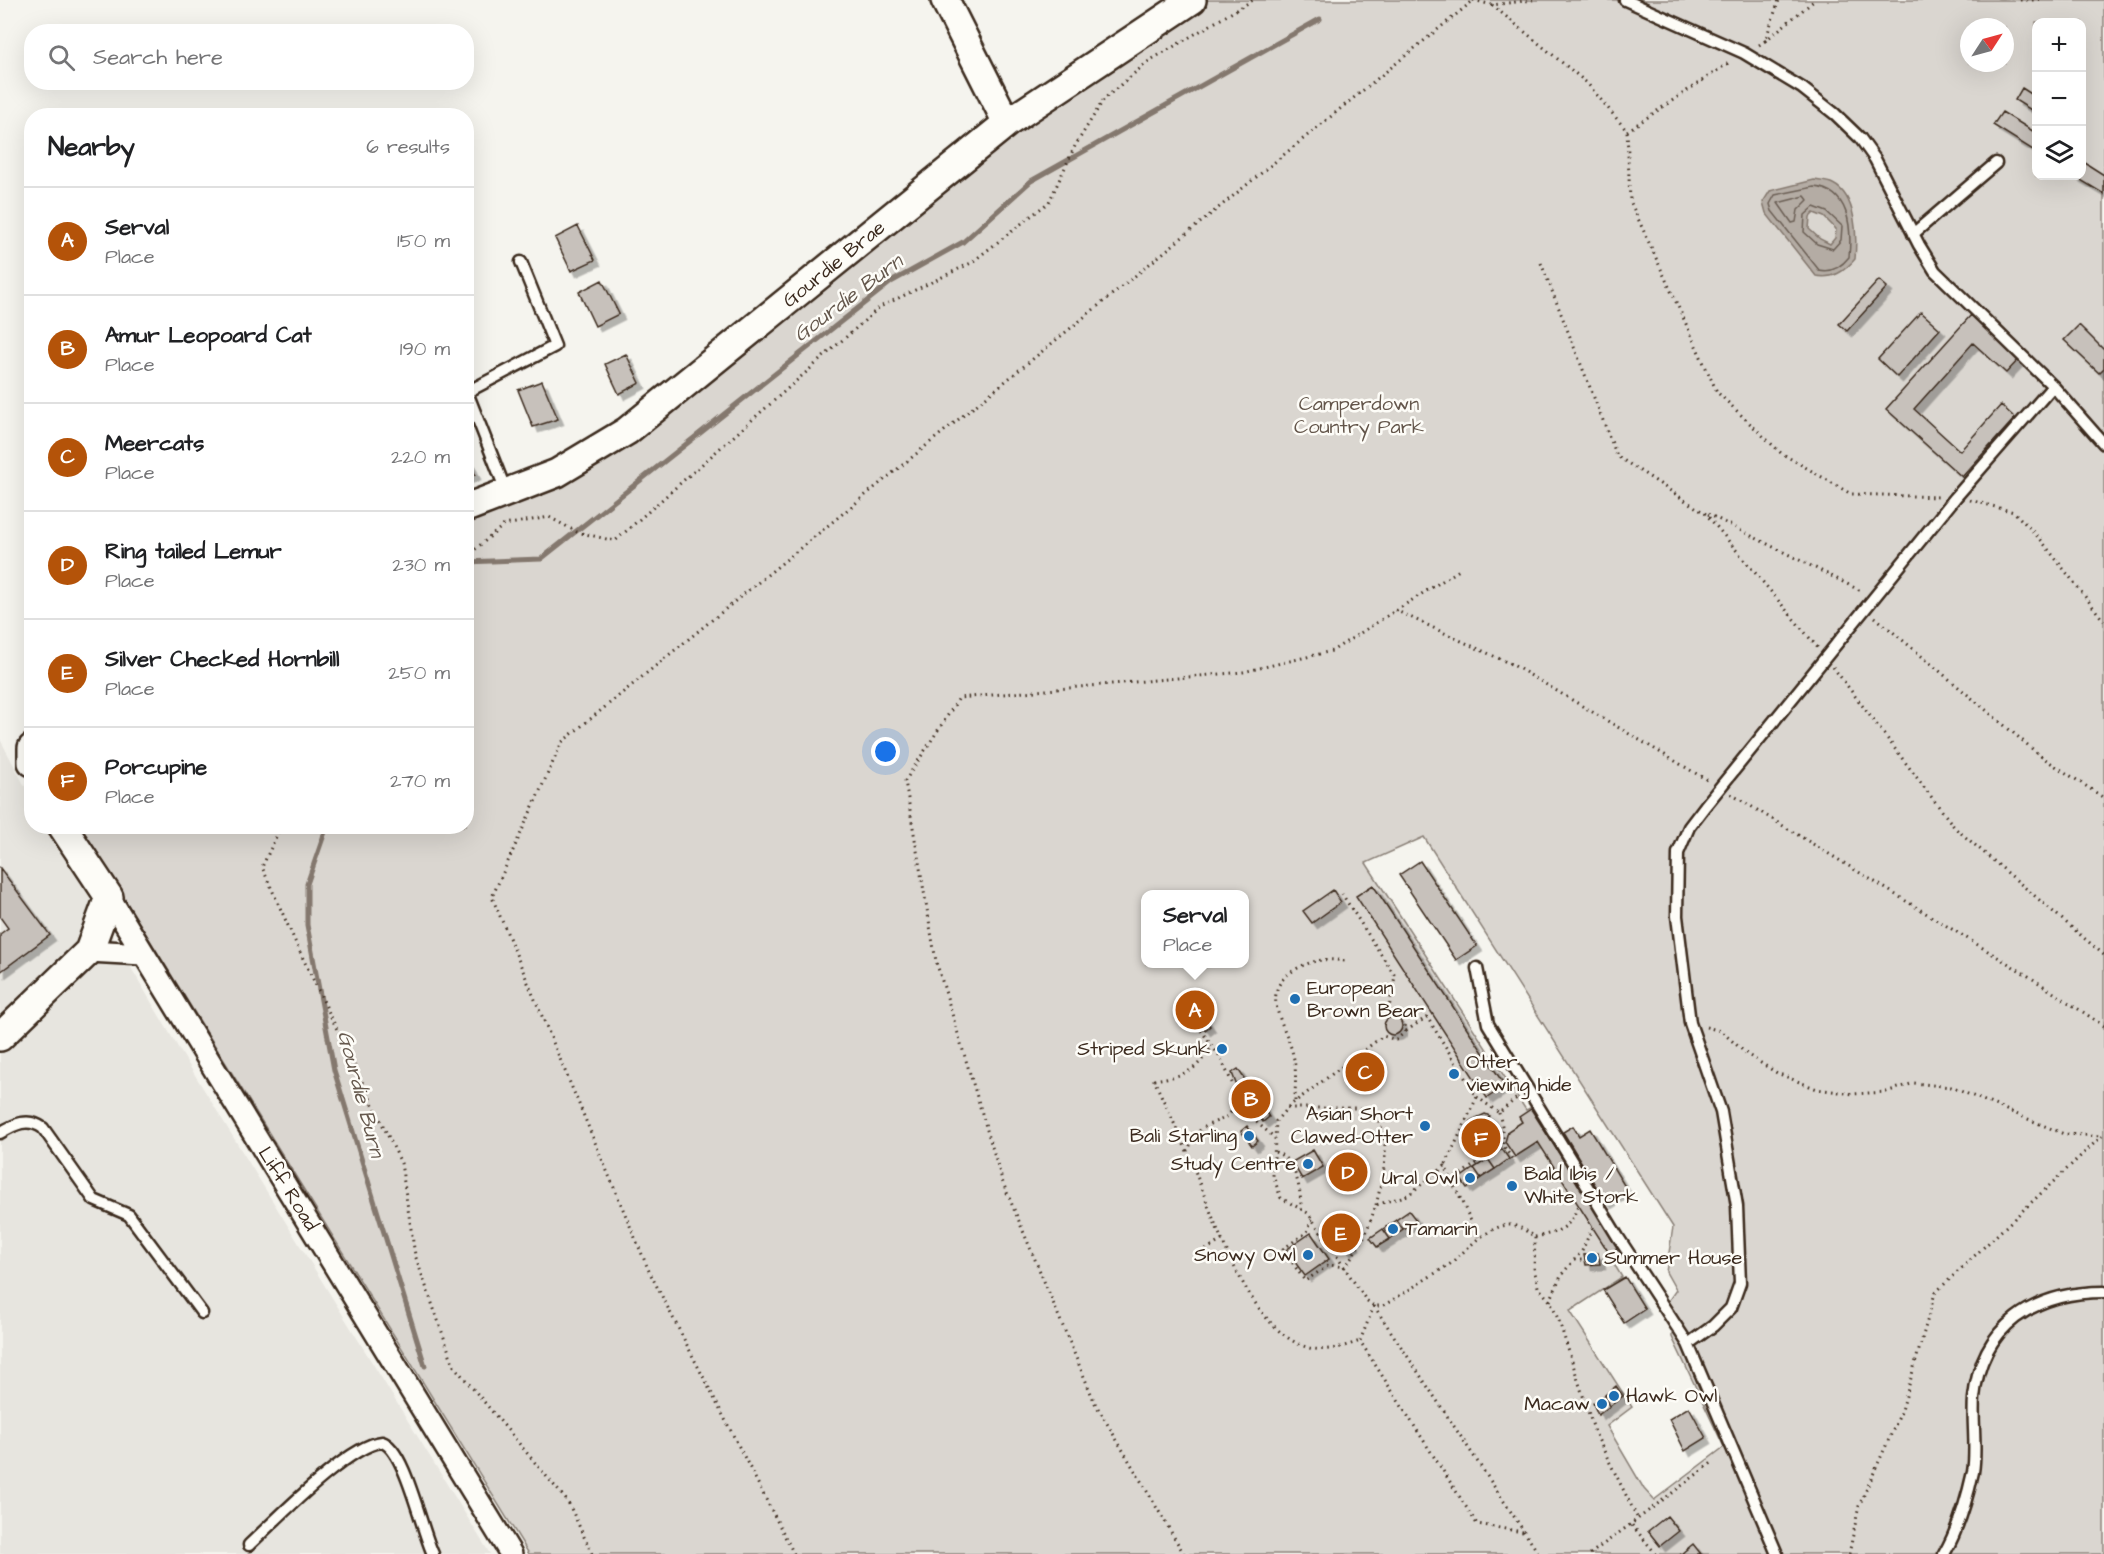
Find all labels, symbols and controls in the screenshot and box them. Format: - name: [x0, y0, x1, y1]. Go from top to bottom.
- north arrow: [1960, 18, 2014, 72]
- map controls: [2032, 18, 2086, 180]
- button: +: [2032, 18, 2086, 72]
- search box: [24, 24, 474, 90]
- icon: search: [45, 41, 78, 74]
- text: Search here: [93, 42, 223, 73]
- button: −: [2032, 72, 2086, 126]
- button: layers: [2032, 126, 2086, 180]
- text: Nearby: [48, 129, 135, 165]
- text: 6 results: [366, 133, 450, 161]
- text: Serval: [105, 212, 169, 243]
- street label: Gourdie Brae: [777, 214, 891, 314]
- text: A: [61, 227, 74, 255]
- text: 150 m: [397, 227, 450, 255]
- text: Place: [105, 243, 155, 271]
- water label: Gourdie Burn: [787, 246, 910, 349]
- text: Amur Leopoard Cat: [105, 320, 312, 351]
- text: B: [60, 335, 75, 363]
- text: 190 m: [400, 335, 450, 363]
- text: Place: [105, 351, 155, 379]
- park label: Camperdown Country Park: [1294, 390, 1424, 442]
- text: Meercats: [105, 428, 204, 459]
- text: C: [60, 443, 75, 471]
- text: 220 m: [391, 443, 450, 471]
- text: Place: [105, 459, 155, 487]
- text: Ring tailed Lemur: [105, 536, 282, 567]
- text: D: [61, 551, 74, 579]
- text: 230 m: [392, 551, 450, 579]
- text: Place: [105, 567, 155, 595]
- text: Silver Checked Hornbill: [105, 644, 339, 675]
- text: E: [62, 659, 73, 687]
- text: 250 m: [388, 659, 450, 687]
- text: Place: [105, 675, 155, 703]
- your location: [871, 737, 900, 766]
- text: Porcupine: [105, 752, 207, 783]
- text: F: [61, 767, 74, 795]
- text: 270 m: [390, 767, 450, 795]
- text: Place: [105, 783, 155, 811]
- popup: [1141, 890, 1249, 968]
- text: Serval: [1163, 900, 1227, 931]
- text: Place: [1163, 931, 1212, 959]
- place label: European Brown Bear: [1307, 974, 1424, 1025]
- pin: A: [1176, 988, 1214, 1032]
- marker: European Brown Bear: [1288, 992, 1302, 1006]
- water label: Gourdie Burn: [330, 1027, 392, 1162]
- place label: Striped Skunk: [1077, 1035, 1210, 1063]
- marker: Striped Skunk: [1215, 1042, 1229, 1056]
- place label: Otter viewing hide: [1466, 1048, 1572, 1100]
- pin: C: [1346, 1050, 1384, 1094]
- marker: Otter viewing hide: [1447, 1067, 1461, 1081]
- pin: B: [1232, 1076, 1270, 1122]
- place label: Asian Short Clawed-Otter: [1291, 1100, 1413, 1151]
- pin: F: [1462, 1116, 1500, 1160]
- marker: Asian Short Clawed-Otter: [1418, 1119, 1432, 1133]
- place label: Bali Starling: [1130, 1122, 1237, 1151]
- marker: Bali Starling: [1242, 1129, 1256, 1143]
- street label: Liff Road: [251, 1141, 325, 1237]
- place label: Study Centre: [1171, 1150, 1296, 1179]
- pin: D: [1328, 1150, 1368, 1194]
- marker: Study Centre: [1301, 1157, 1315, 1171]
- place label: Bald Ibis / White Stork: [1524, 1160, 1638, 1211]
- place label: Ural Owl: [1382, 1164, 1458, 1192]
- marker: Ural Owl: [1463, 1171, 1477, 1185]
- marker: Bald Ibis / White Stork: [1505, 1179, 1519, 1193]
- pin: E: [1322, 1210, 1360, 1256]
- place label: Tamarin: [1405, 1215, 1477, 1243]
- marker: Tamarin: [1386, 1222, 1400, 1236]
- place label: Snowy Owl: [1194, 1241, 1296, 1270]
- place label: Summer House: [1604, 1244, 1743, 1272]
- marker: Snowy Owl: [1301, 1248, 1315, 1262]
- marker: Summer House: [1585, 1251, 1599, 1265]
- place label: Hawk Owl: [1626, 1382, 1717, 1410]
- marker: Hawk Owl: [1607, 1389, 1621, 1403]
- place label: Macaw: [1524, 1390, 1590, 1418]
- marker: Macaw: [1595, 1397, 1609, 1411]

